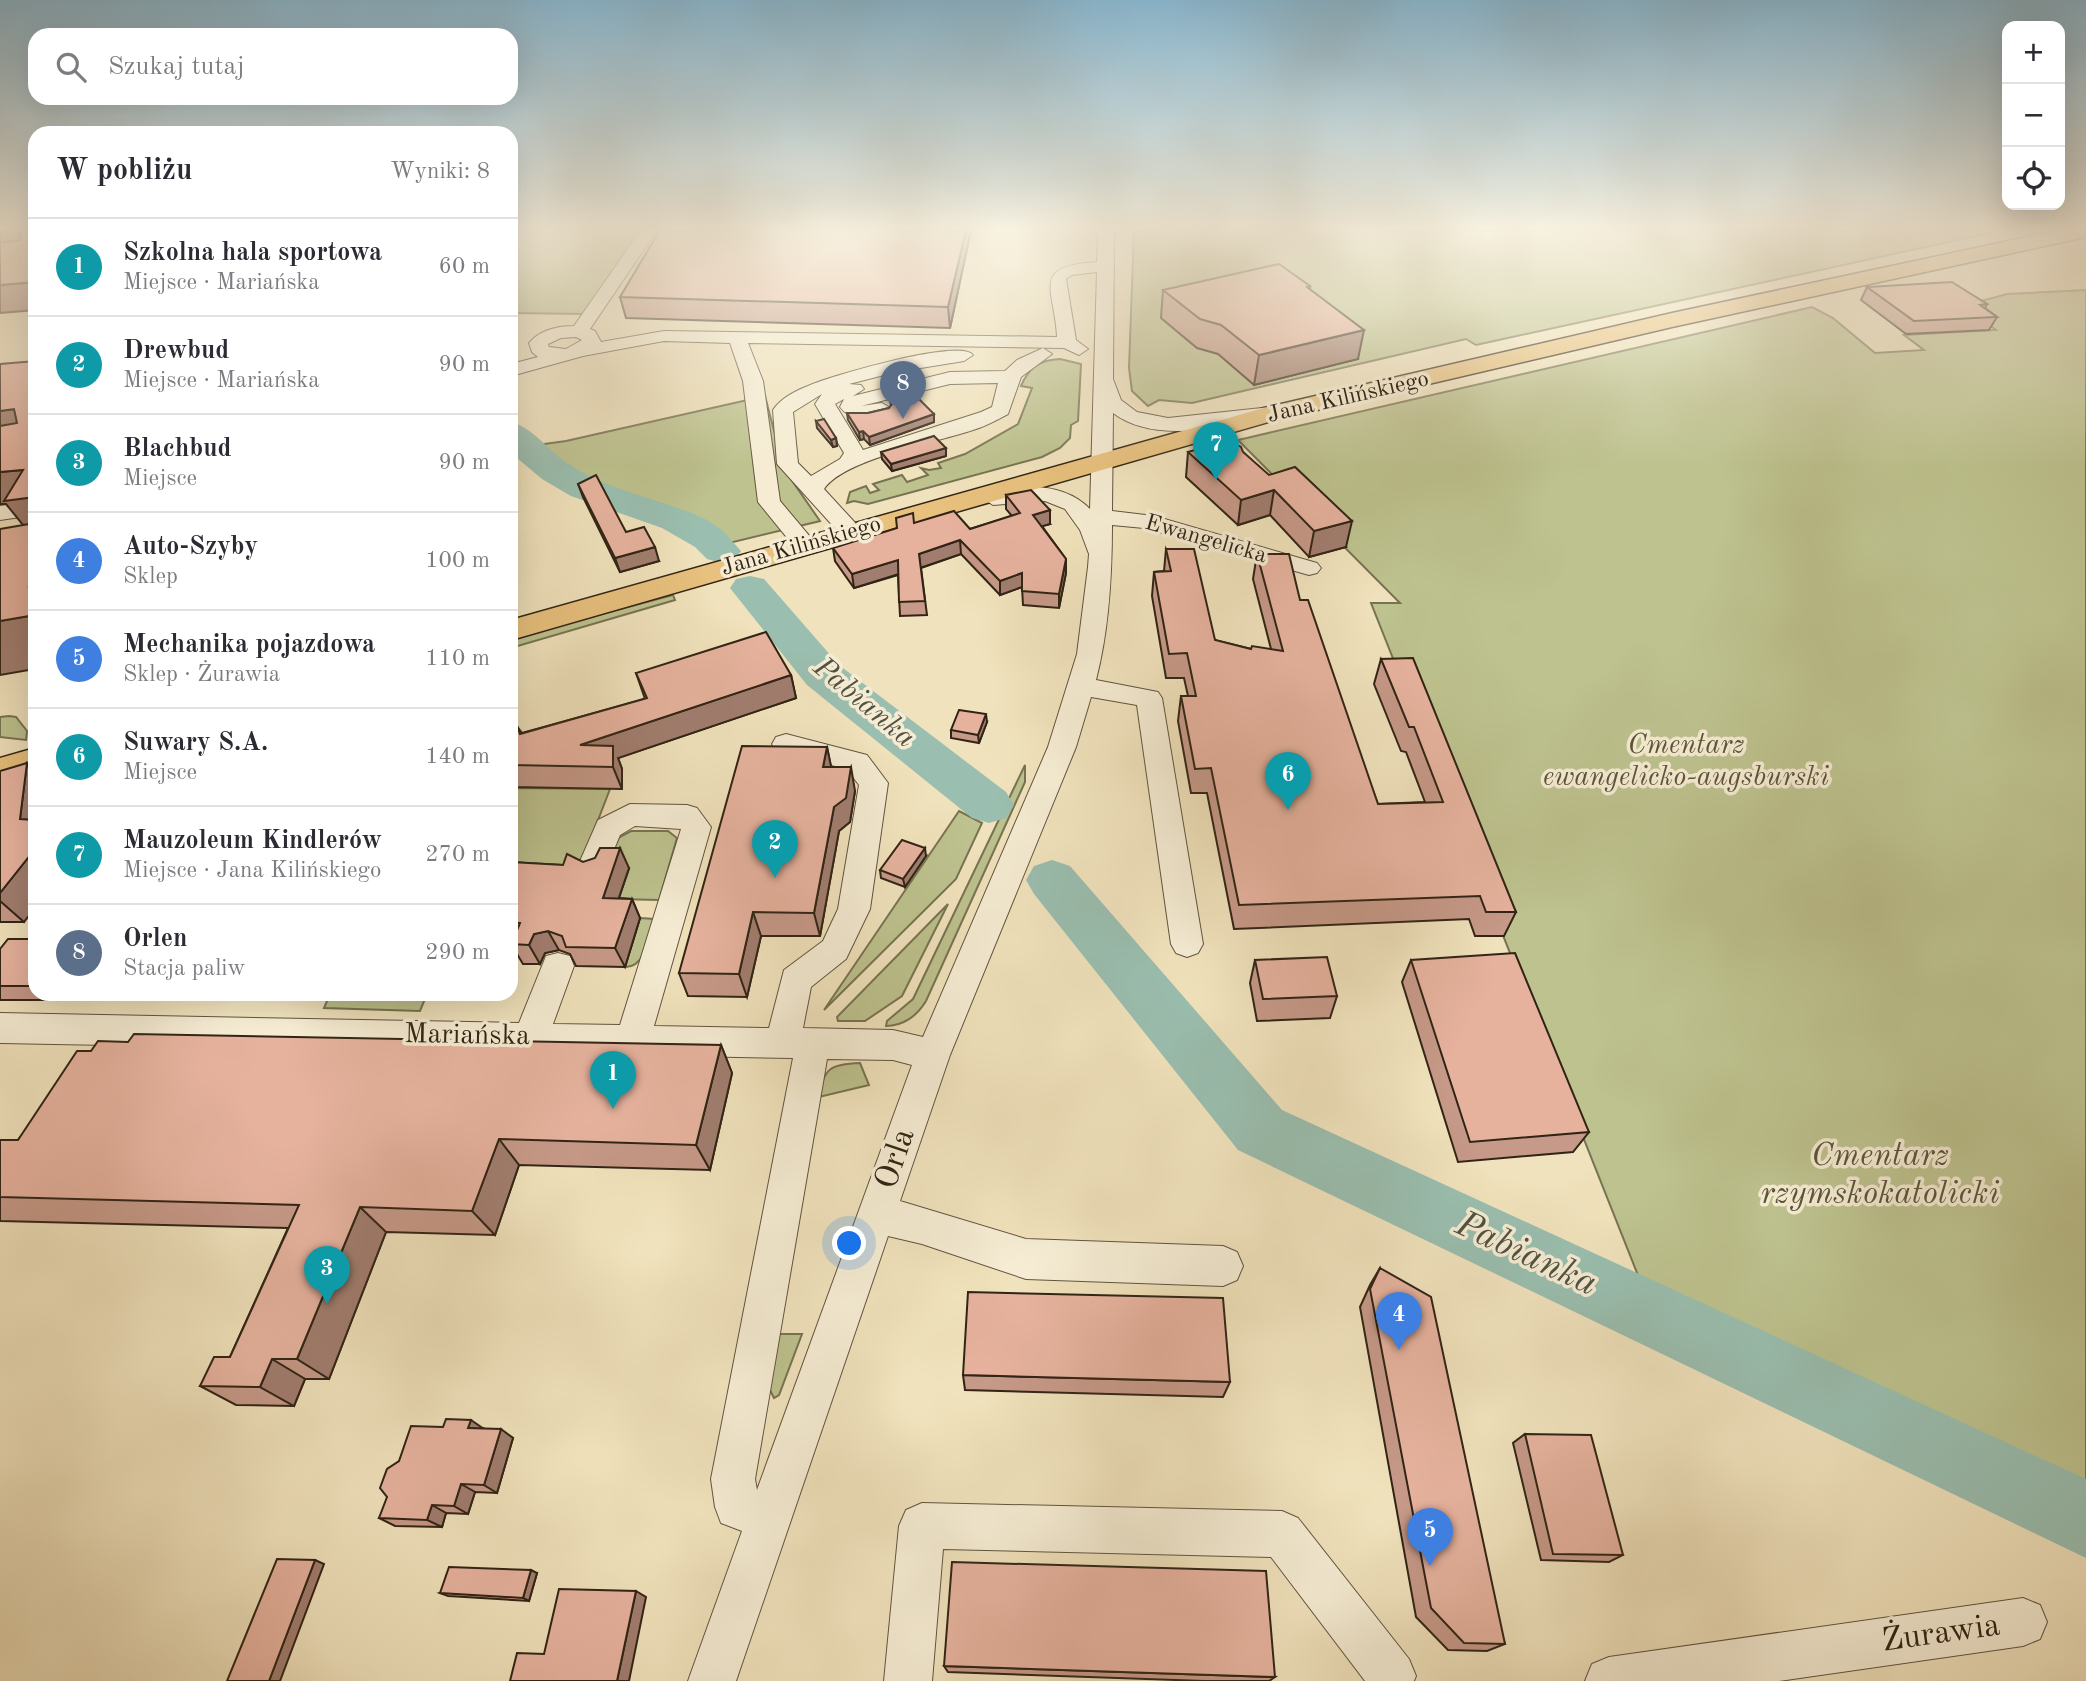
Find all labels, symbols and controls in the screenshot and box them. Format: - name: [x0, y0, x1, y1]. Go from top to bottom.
- map controls: [2002, 21, 2065, 210]
- button: +: [2002, 21, 2065, 84]
- search box: [28, 28, 518, 105]
- icon: search: [52, 48, 90, 86]
- text: Szukaj tutaj: [108, 54, 245, 80]
- button: −: [2002, 84, 2065, 147]
- button: locate: [2002, 147, 2065, 210]
- text: W pobliżu: [56, 156, 192, 186]
- text: Wyniki: 8: [390, 160, 490, 183]
- text: Szkolna hala sportowa: [123, 240, 382, 266]
- text: 1: [72, 255, 86, 278]
- text: 60 m: [439, 255, 490, 278]
- text: Miejsce · Mariańska: [123, 271, 320, 294]
- text: Drewbud: [123, 338, 229, 364]
- text: 2: [72, 353, 86, 376]
- text: 90 m: [439, 353, 490, 376]
- pin: 8: [880, 361, 926, 419]
- street label: Jana Kilińskiego: [1265, 367, 1431, 427]
- text: Miejsce · Mariańska: [123, 369, 320, 392]
- pin: 7: [1193, 422, 1239, 480]
- text: Blachbud: [123, 436, 231, 462]
- text: 3: [72, 451, 86, 474]
- text: 90 m: [439, 451, 490, 474]
- text: Miejsce: [123, 467, 197, 490]
- street label: Ewangelicka: [1142, 511, 1270, 567]
- street label: Jana Kilińskiego: [719, 512, 883, 580]
- text: Auto-Szyby: [123, 534, 258, 560]
- text: 4: [72, 549, 86, 572]
- text: 100 m: [425, 549, 490, 572]
- text: Sklep: [123, 565, 178, 588]
- text: Mechanika pojazdowa: [123, 632, 375, 658]
- text: 5: [72, 647, 86, 670]
- text: 110 m: [425, 647, 490, 670]
- water label: Pabianka: [807, 651, 921, 754]
- text: Sklep · Żurawia: [123, 663, 280, 686]
- text: Suwary S.A.: [123, 730, 268, 756]
- park label: Cmentarz ewangelicko-augsburski: [1543, 732, 1829, 792]
- text: 6: [72, 745, 86, 768]
- text: 140 m: [425, 745, 490, 768]
- pin: 6: [1265, 752, 1311, 810]
- text: Miejsce: [123, 761, 197, 784]
- pin: 2: [752, 820, 798, 878]
- text: Mauzoleum Kindlerów: [123, 828, 382, 854]
- text: 7: [72, 843, 86, 866]
- text: 270 m: [425, 843, 490, 866]
- text: Miejsce · Jana Kilińskiego: [123, 859, 381, 882]
- text: Orlen: [123, 926, 188, 952]
- text: 8: [72, 941, 86, 964]
- text: 290 m: [425, 941, 490, 964]
- text: Stacja paliw: [123, 957, 245, 980]
- street label: Mariańska: [404, 1021, 530, 1051]
- pin: 1: [590, 1051, 636, 1109]
- street label: Orla: [870, 1124, 922, 1194]
- park label: Cmentarz rzymskokatolicki: [1761, 1140, 1999, 1211]
- water label: Pabianka: [1449, 1206, 1602, 1304]
- your location: [832, 1226, 866, 1260]
- pin: 3: [304, 1246, 350, 1304]
- pin: 4: [1376, 1292, 1422, 1350]
- pin: 5: [1407, 1508, 1453, 1566]
- street label: Żurawia: [1879, 1603, 2002, 1659]

